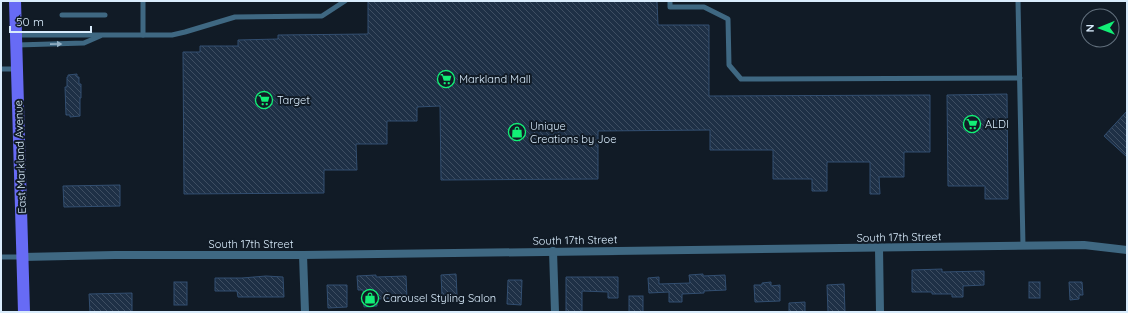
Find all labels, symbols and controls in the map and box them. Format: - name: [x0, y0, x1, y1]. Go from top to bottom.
- scale bar: [10, 8, 91, 34]
- north arrow: [1080, 8, 1120, 48]
- text: 50 m: [16, 14, 44, 29]
- text: N: [1083, 24, 1097, 32]
- one-way arrow: [50, 41, 63, 47]
- supermarket icon: Markland Mall: [436, 69, 456, 89]
- place label: Markland Mall: [459, 72, 531, 86]
- supermarket icon: Target: [254, 90, 274, 110]
- place label: Target: [277, 93, 310, 107]
- street label: East Markland Avenue: [11, 100, 29, 214]
- supermarket icon: ALDI: [962, 114, 982, 134]
- place label: ALDI: [985, 117, 1009, 131]
- place label: Unique Creations by Joe: [530, 119, 616, 146]
- shop icon: Unique Creations by Joe: [507, 122, 527, 142]
- street label: South 17th Street: [856, 229, 942, 245]
- street label: South 17th Street: [532, 232, 618, 248]
- street label: South 17th Street: [209, 237, 294, 251]
- shop icon: Carousel Styling Salon: [360, 288, 380, 308]
- place label: Carousel Styling Salon: [383, 291, 496, 305]

